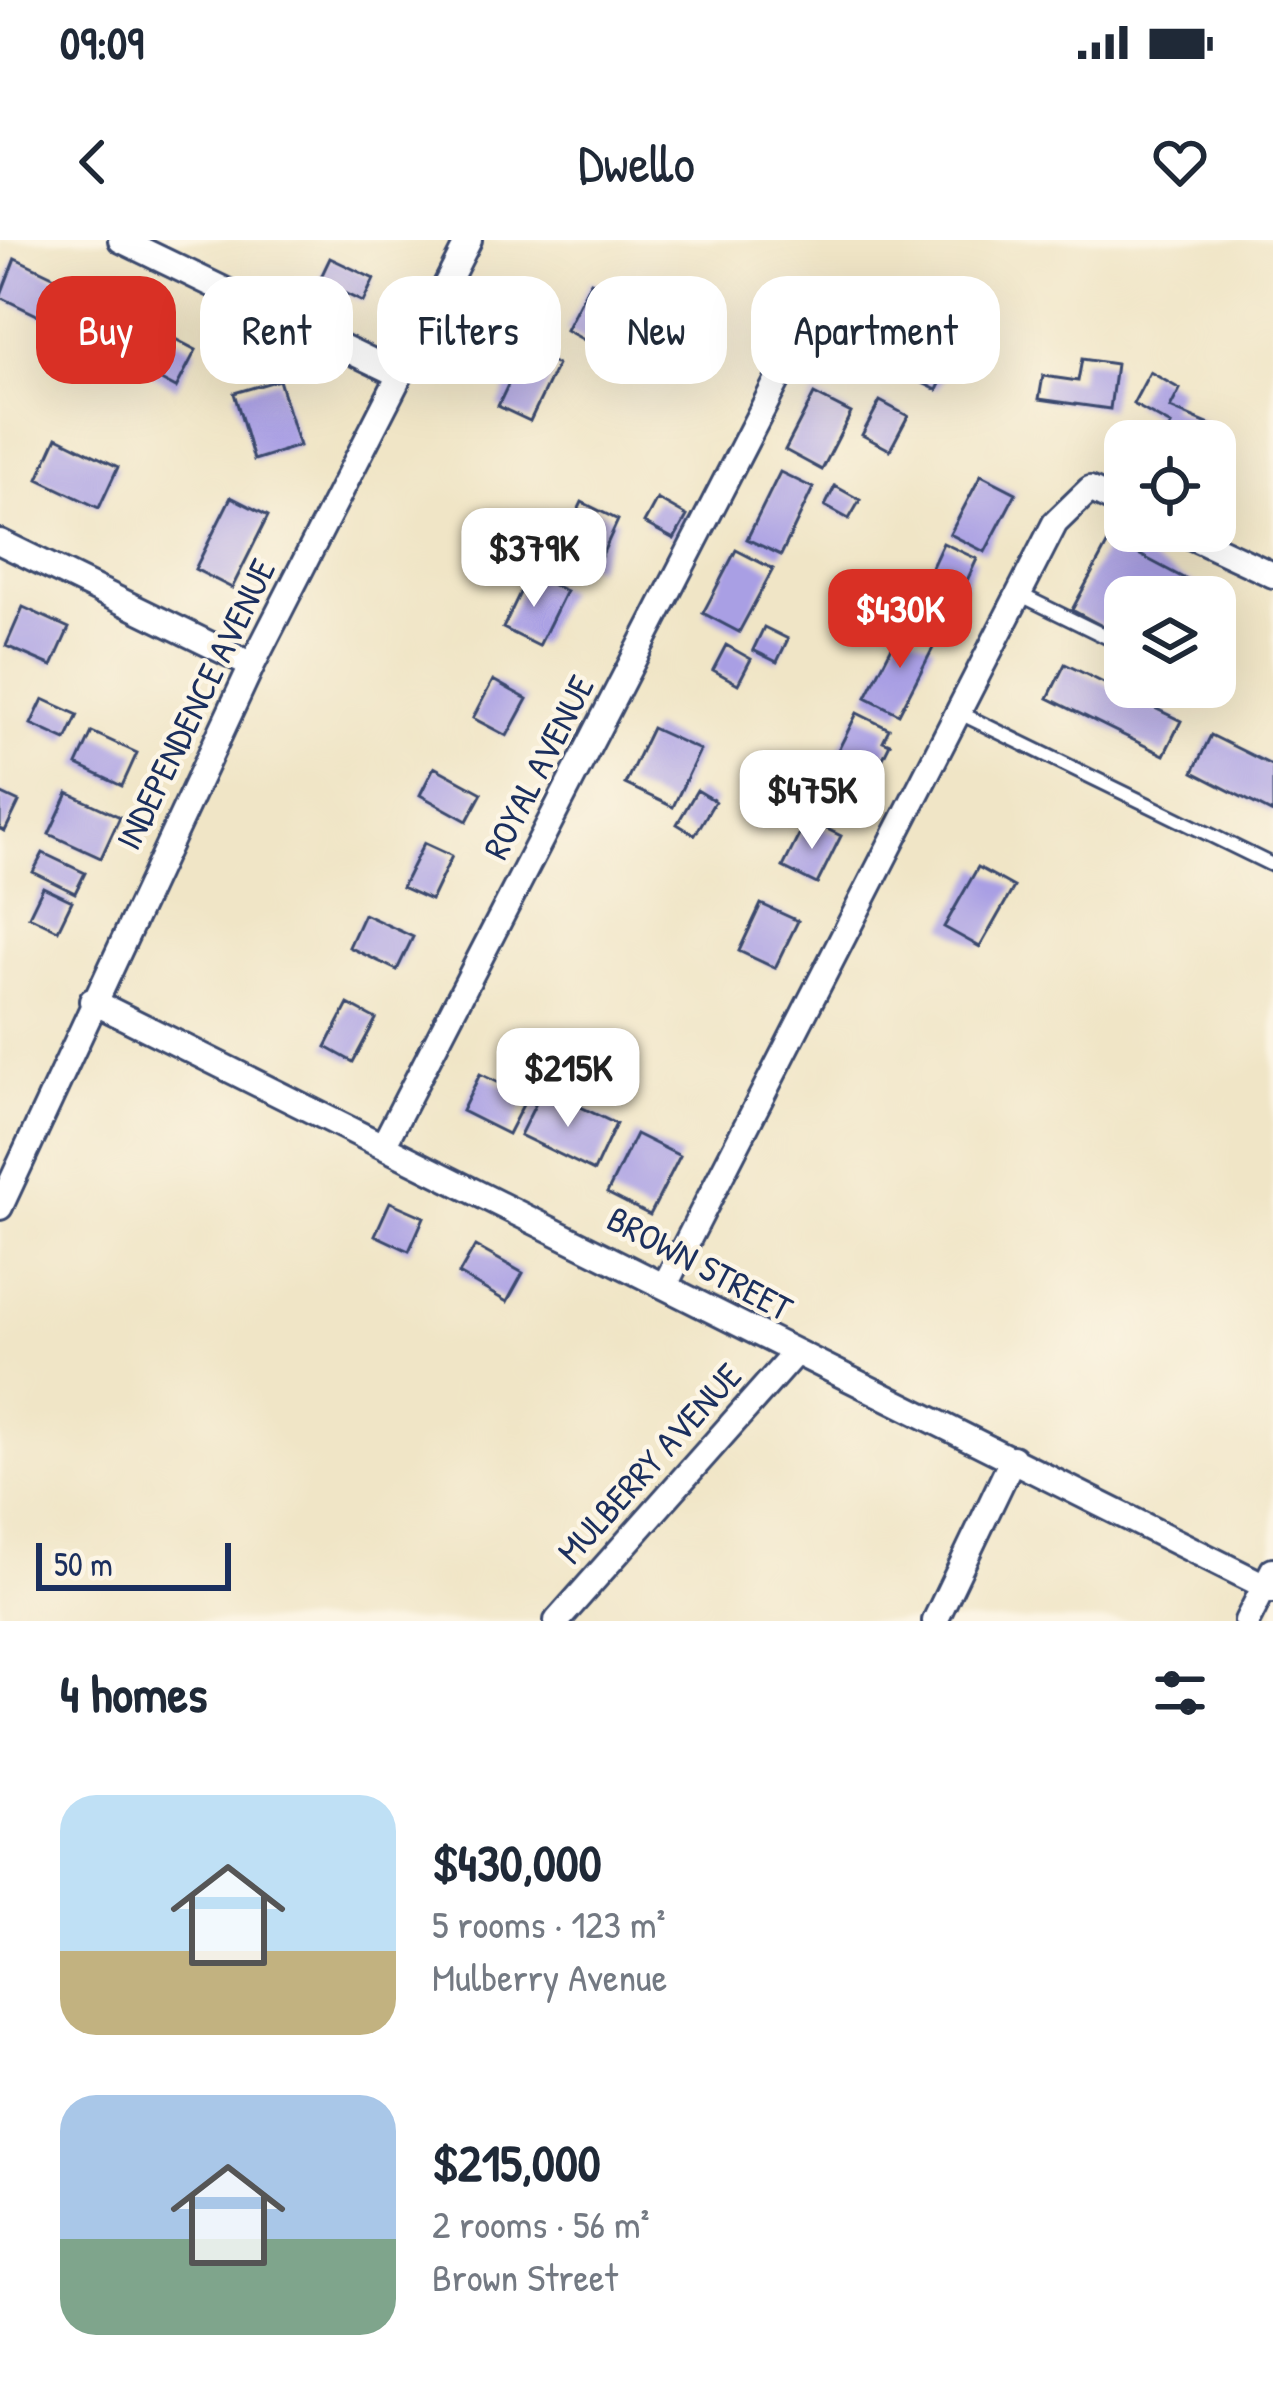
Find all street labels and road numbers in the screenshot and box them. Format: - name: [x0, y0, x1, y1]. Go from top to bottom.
- street label: INDEPENDENCE AVENUE: [103, 550, 286, 857]
- street label: ROYAL AVENUE: [470, 666, 605, 867]
- street label: BROWN STREET: [599, 1193, 802, 1332]
- street label: MULBERRY AVENUE: [545, 1352, 752, 1574]

